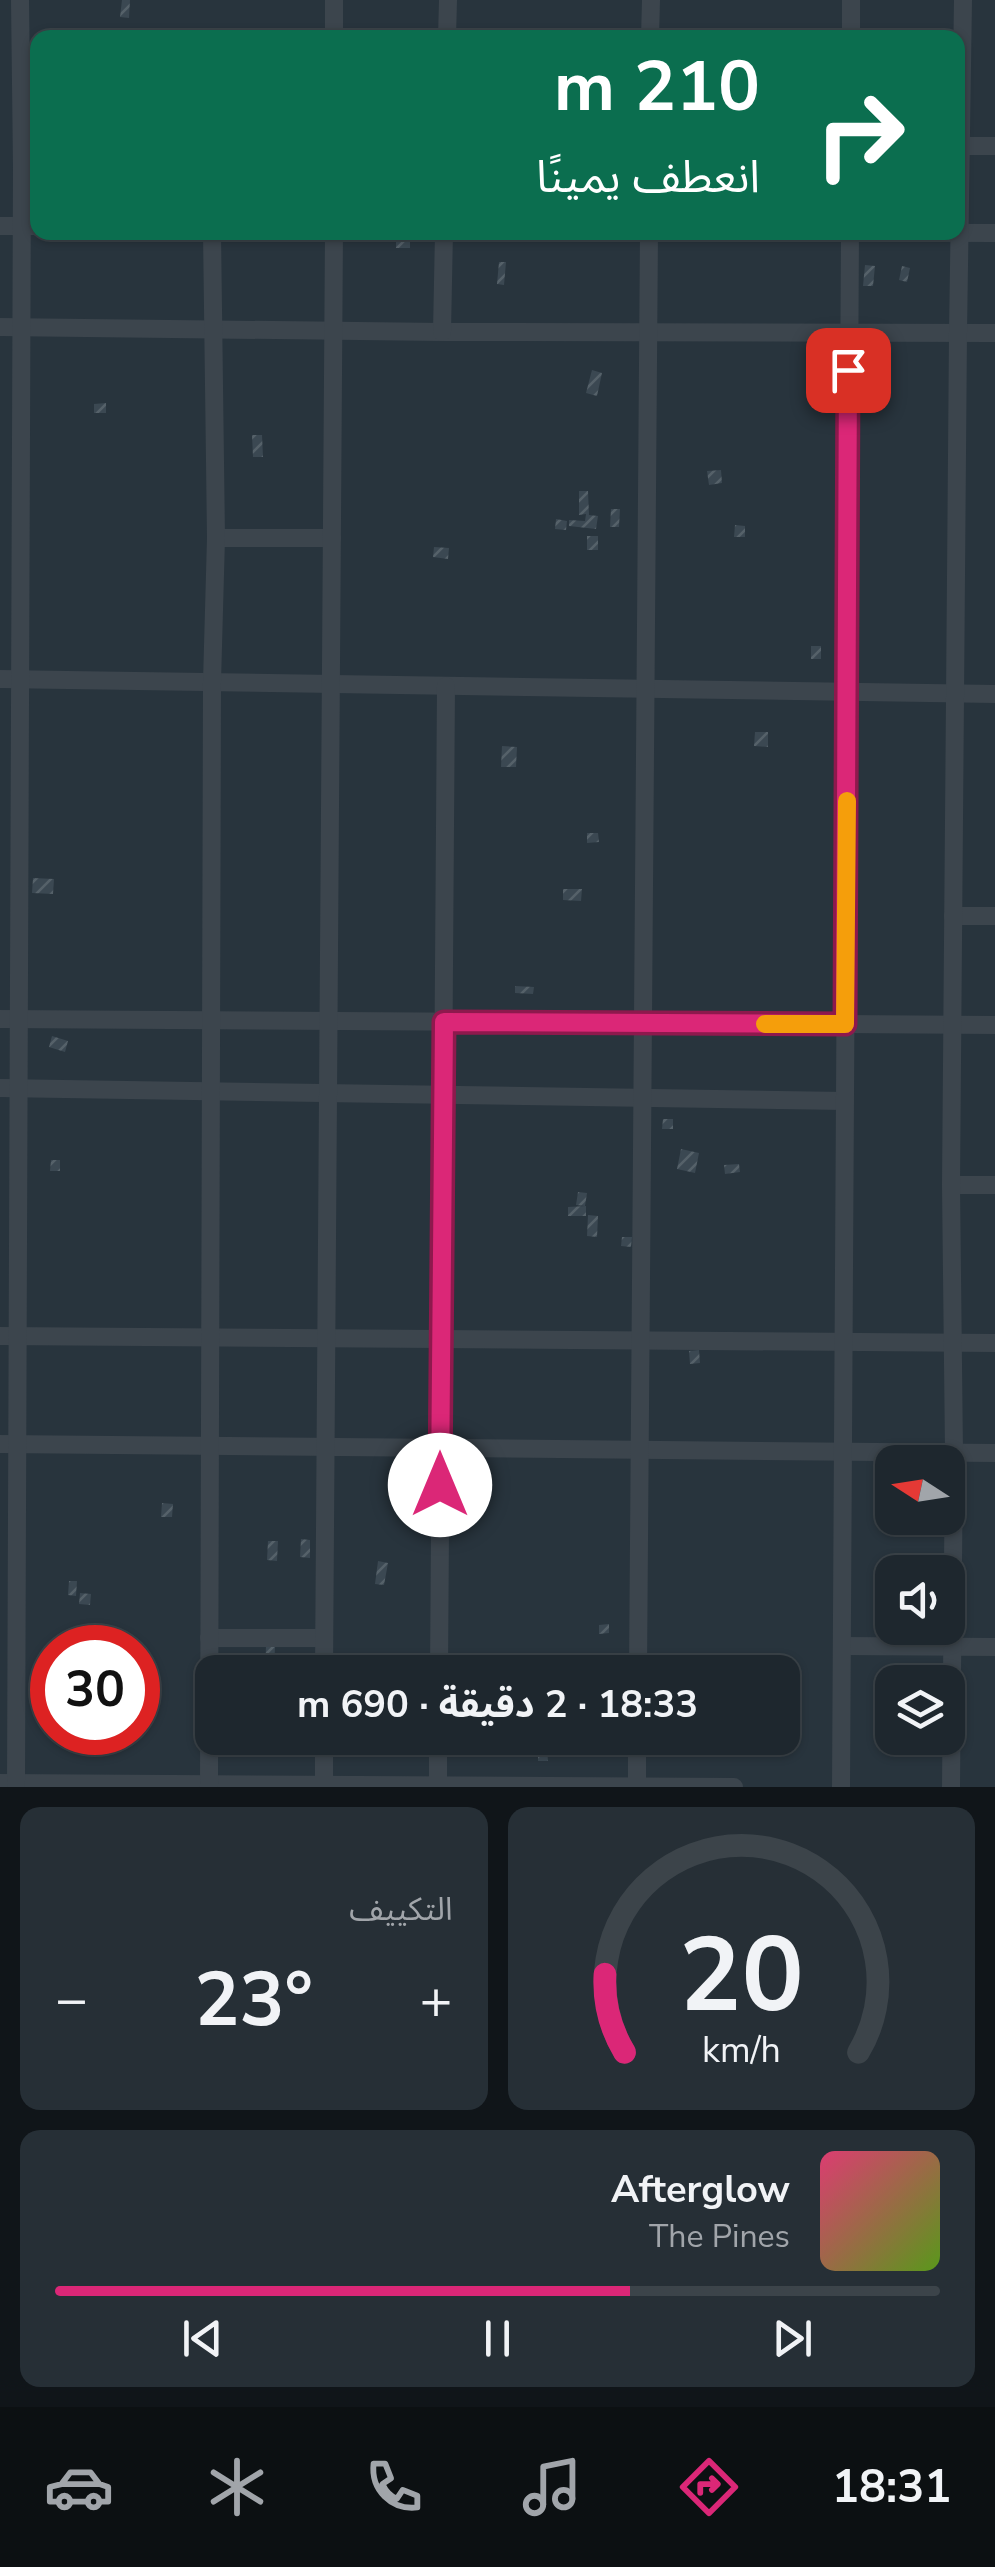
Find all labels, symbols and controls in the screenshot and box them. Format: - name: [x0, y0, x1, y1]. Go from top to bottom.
- text: 210 m: [554, 39, 760, 135]
- icon: right: [795, 70, 925, 200]
- text: انعطف يمينًا: [536, 147, 760, 208]
- pin: [806, 328, 891, 413]
- icon: arrive: [821, 343, 876, 398]
- position arrow: [388, 1433, 492, 1537]
- north arrow: [875, 1445, 965, 1535]
- map controls: [875, 1445, 965, 1755]
- button: sound: [875, 1555, 965, 1645]
- speed limit sign: 30: [30, 1625, 160, 1755]
- button: layers: [875, 1665, 965, 1755]
- text: 18:33 · 2 دقيقة · 690 m: [297, 1679, 698, 1730]
- text: التكييف: [349, 1888, 453, 1931]
- text: 20: [679, 1905, 804, 2047]
- text: 23°: [195, 1949, 313, 2051]
- text: −: [55, 1962, 88, 2037]
- text: +: [419, 1962, 453, 2037]
- text: km/h: [702, 2026, 781, 2075]
- text: Afterglow: [611, 2164, 790, 2215]
- text: The Pines: [649, 2215, 790, 2258]
- icon: previous: [175, 2311, 230, 2366]
- icon: pause: [470, 2311, 525, 2366]
- icon: next: [765, 2311, 820, 2366]
- icon: car: [44, 2452, 114, 2522]
- icon: climate: [202, 2452, 272, 2522]
- icon: phone: [359, 2452, 429, 2522]
- icon: music: [517, 2452, 587, 2522]
- icon: directions: [674, 2452, 744, 2522]
- text: 18:31: [832, 2457, 951, 2518]

